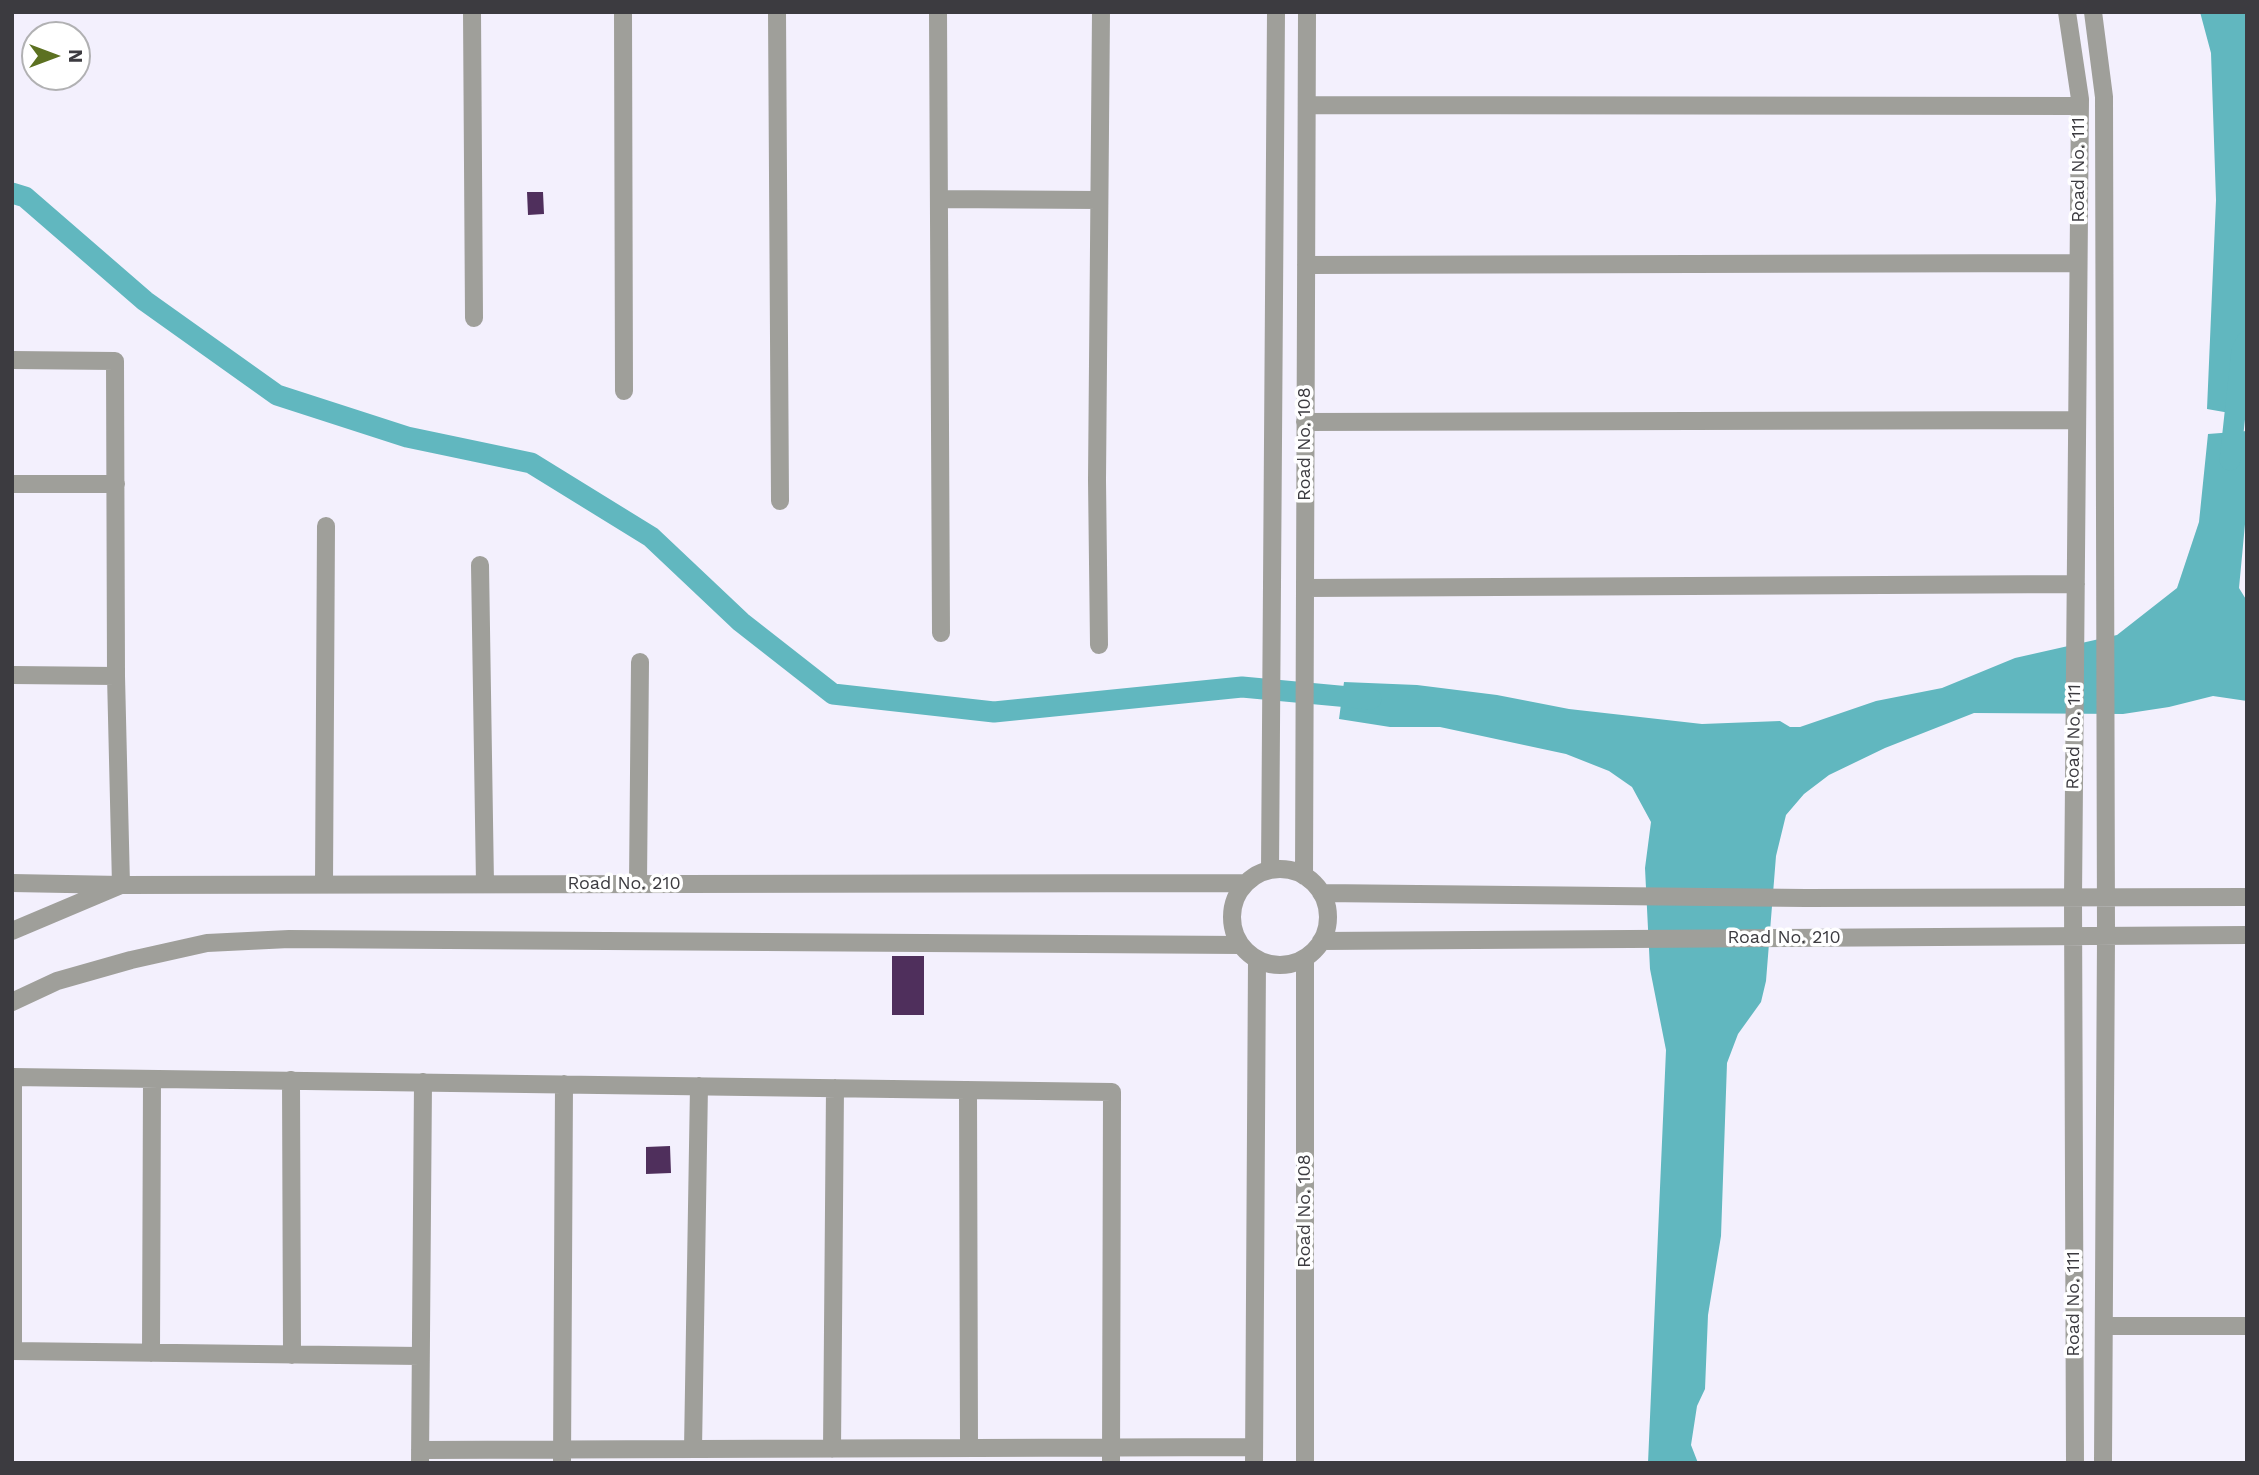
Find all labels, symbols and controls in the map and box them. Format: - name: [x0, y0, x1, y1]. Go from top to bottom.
- north arrow: [21, 21, 91, 91]
- text: N: [64, 49, 87, 63]
- street label: Road No. 111: [2068, 117, 2090, 223]
- street label: Road No. 108: [1294, 387, 1316, 501]
- street label: Road No. 111: [2062, 684, 2086, 790]
- street label: Road No. 210: [567, 873, 681, 895]
- street label: Road No. 210: [1727, 927, 1841, 949]
- street label: Road No. 108: [1294, 1154, 1316, 1268]
- street label: Road No. 111: [2063, 1251, 2085, 1357]

